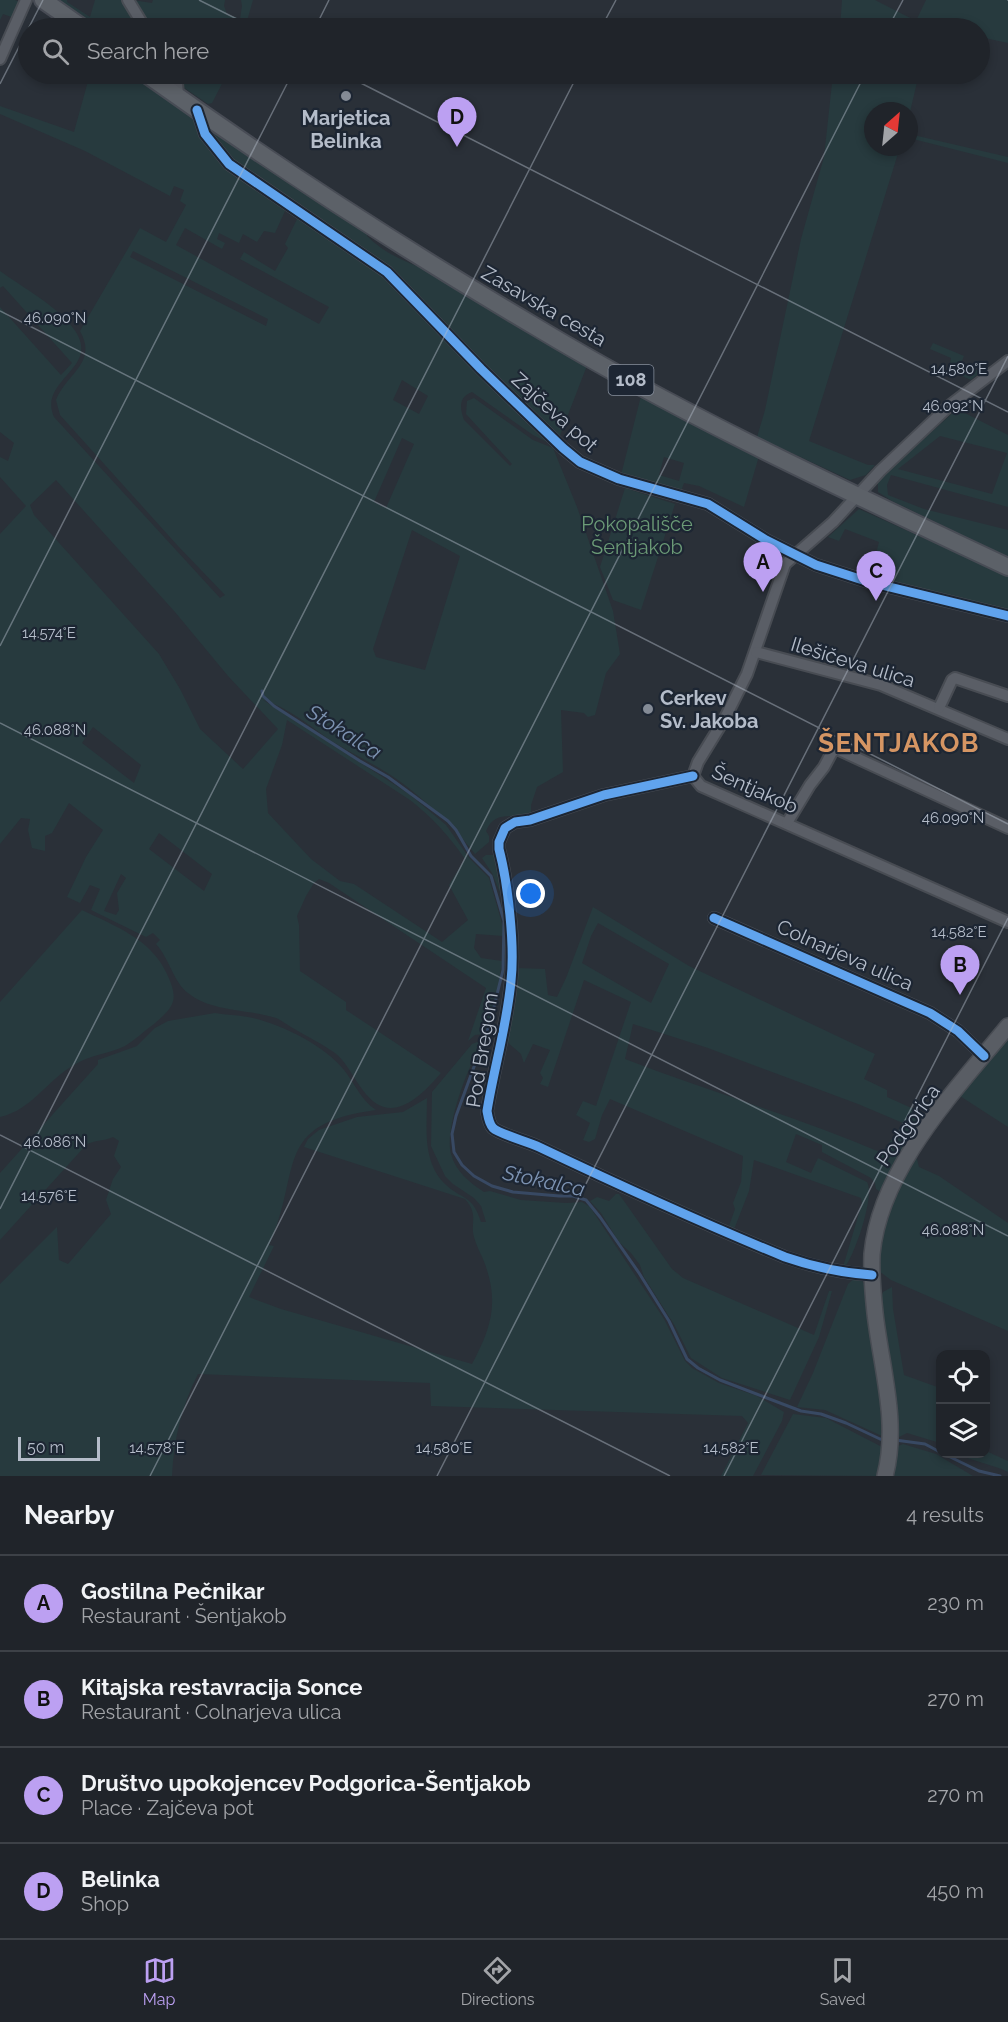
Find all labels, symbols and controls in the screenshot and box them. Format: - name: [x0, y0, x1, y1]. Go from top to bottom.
- search box: [18, 18, 990, 84]
- icon: search: [39, 35, 72, 68]
- text: Search here: [87, 38, 209, 64]
- marker: Marjetica Belinka: [339, 89, 353, 103]
- pin: D: [438, 98, 476, 147]
- north arrow: [864, 102, 918, 156]
- place label: Marjetica Belinka: [301, 106, 391, 153]
- street label: Zasavska cesta: [477, 261, 611, 351]
- text: 46.090°N: [24, 309, 86, 327]
- text: 14.580°E: [931, 360, 987, 378]
- road number: 108: [608, 365, 654, 395]
- street label: Zajčeva pot: [507, 367, 603, 457]
- text: 46.092°N: [922, 397, 984, 415]
- park label: Pokopališče Šentjakob: [581, 512, 693, 559]
- pin: A: [744, 542, 783, 592]
- pin: C: [856, 552, 896, 601]
- text: 14.574°E: [22, 624, 76, 642]
- street label: Ilešičeva ulica: [788, 632, 918, 692]
- place label: Cerkev Sv. Jakoba: [660, 686, 758, 733]
- water label: Stokalca: [301, 698, 386, 764]
- marker: Cerkev Sv. Jakoba: [641, 702, 655, 716]
- text: 46.088°N: [24, 721, 86, 739]
- district label: ŠENTJAKOB: [818, 727, 980, 758]
- street label: Šentjakob: [708, 758, 802, 819]
- text: 46.090°N: [922, 809, 984, 827]
- your location: [516, 879, 545, 908]
- street label: Colnarjeva ulica: [773, 914, 917, 996]
- text: 14.582°E: [931, 923, 987, 941]
- pin: B: [940, 946, 980, 995]
- street label: Pod Bregom: [461, 991, 503, 1109]
- street label: Podgorica: [871, 1080, 945, 1170]
- text: 46.086°N: [24, 1133, 86, 1151]
- water label: Stokalca: [500, 1159, 588, 1201]
- text: 14.576°E: [21, 1187, 77, 1205]
- text: 46.088°N: [922, 1221, 984, 1239]
- map controls: [936, 1350, 990, 1458]
- button: locate: [936, 1350, 990, 1404]
- button: layers: [936, 1404, 990, 1458]
- scale bar: [18, 1434, 100, 1462]
- text: 50 m: [27, 1438, 64, 1457]
- text: 14.578°E: [129, 1439, 185, 1457]
- text: 14.580°E: [416, 1439, 472, 1457]
- text: 14.582°E: [703, 1439, 759, 1457]
- text: Nearby: [24, 1500, 114, 1530]
- text: 4 results: [906, 1503, 984, 1527]
- text: Gostilna Pečnikar: [81, 1578, 265, 1604]
- text: A: [37, 1591, 50, 1615]
- text: 230 m: [927, 1591, 984, 1615]
- text: Restaurant · Šentjakob: [81, 1604, 287, 1628]
- text: Kitajska restavracija Sonce: [81, 1674, 363, 1700]
- text: B: [37, 1687, 50, 1711]
- text: 270 m: [927, 1687, 984, 1711]
- text: Restaurant · Colnarjeva ulica: [81, 1700, 341, 1724]
- text: Društvo upokojencev Podgorica-Šentjakob: [81, 1770, 531, 1796]
- text: C: [37, 1783, 50, 1807]
- text: 270 m: [927, 1783, 984, 1807]
- text: Place · Zajčeva pot: [81, 1796, 254, 1820]
- text: Belinka: [81, 1866, 160, 1892]
- text: D: [36, 1879, 51, 1903]
- text: 450 m: [926, 1879, 984, 1903]
- text: Shop: [81, 1892, 129, 1916]
- tab: Map: [143, 1954, 176, 2009]
- tab: Directions: [461, 1954, 535, 2009]
- tab: Saved: [820, 1954, 865, 2009]

